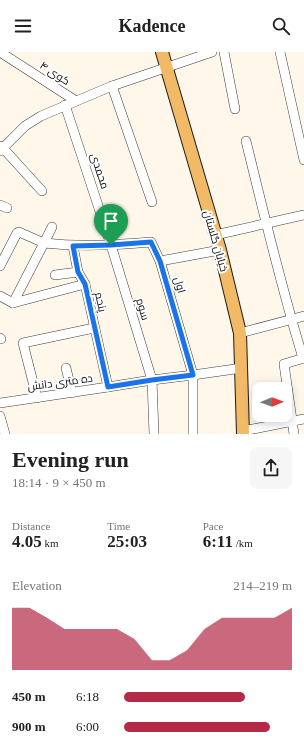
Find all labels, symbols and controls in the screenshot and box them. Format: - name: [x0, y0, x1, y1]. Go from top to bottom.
- icon: menu: [12, 15, 34, 37]
- icon: search: [270, 15, 292, 37]
- text: Kadence: [119, 16, 186, 36]
- street label: کوی ۴: [37, 59, 72, 88]
- street label: محمدی: [88, 152, 111, 191]
- pin: [94, 204, 128, 245]
- street label: خیابان گلستان: [201, 209, 230, 273]
- icon: arrive: [100, 210, 122, 232]
- street label: اول: [171, 276, 188, 295]
- street label: پنجم: [91, 291, 109, 314]
- street label: سوم: [132, 297, 152, 322]
- street label: ده متری دانش: [27, 371, 93, 393]
- north arrow: [252, 382, 292, 422]
- map controls: [252, 382, 292, 422]
- text: Evening run: [12, 447, 129, 472]
- button: share: [250, 447, 292, 489]
- text: 18:14 · 9 × 450 m: [12, 475, 106, 490]
- text: Distance: [12, 520, 50, 532]
- text: Time: [107, 520, 130, 532]
- text: Pace: [203, 520, 223, 532]
- text: 4.05: [12, 532, 42, 551]
- text: 25:03: [107, 532, 147, 551]
- text: 6:11: [203, 532, 233, 551]
- text: km: [42, 537, 59, 549]
- text: /km: [233, 537, 253, 549]
- text: Elevation: [12, 578, 62, 593]
- text: 214–219 m: [233, 578, 292, 593]
- text: 450 m: [12, 689, 46, 704]
- text: 6:18: [76, 689, 99, 704]
- text: 900 m: [12, 719, 46, 734]
- text: 6:00: [76, 719, 99, 734]

